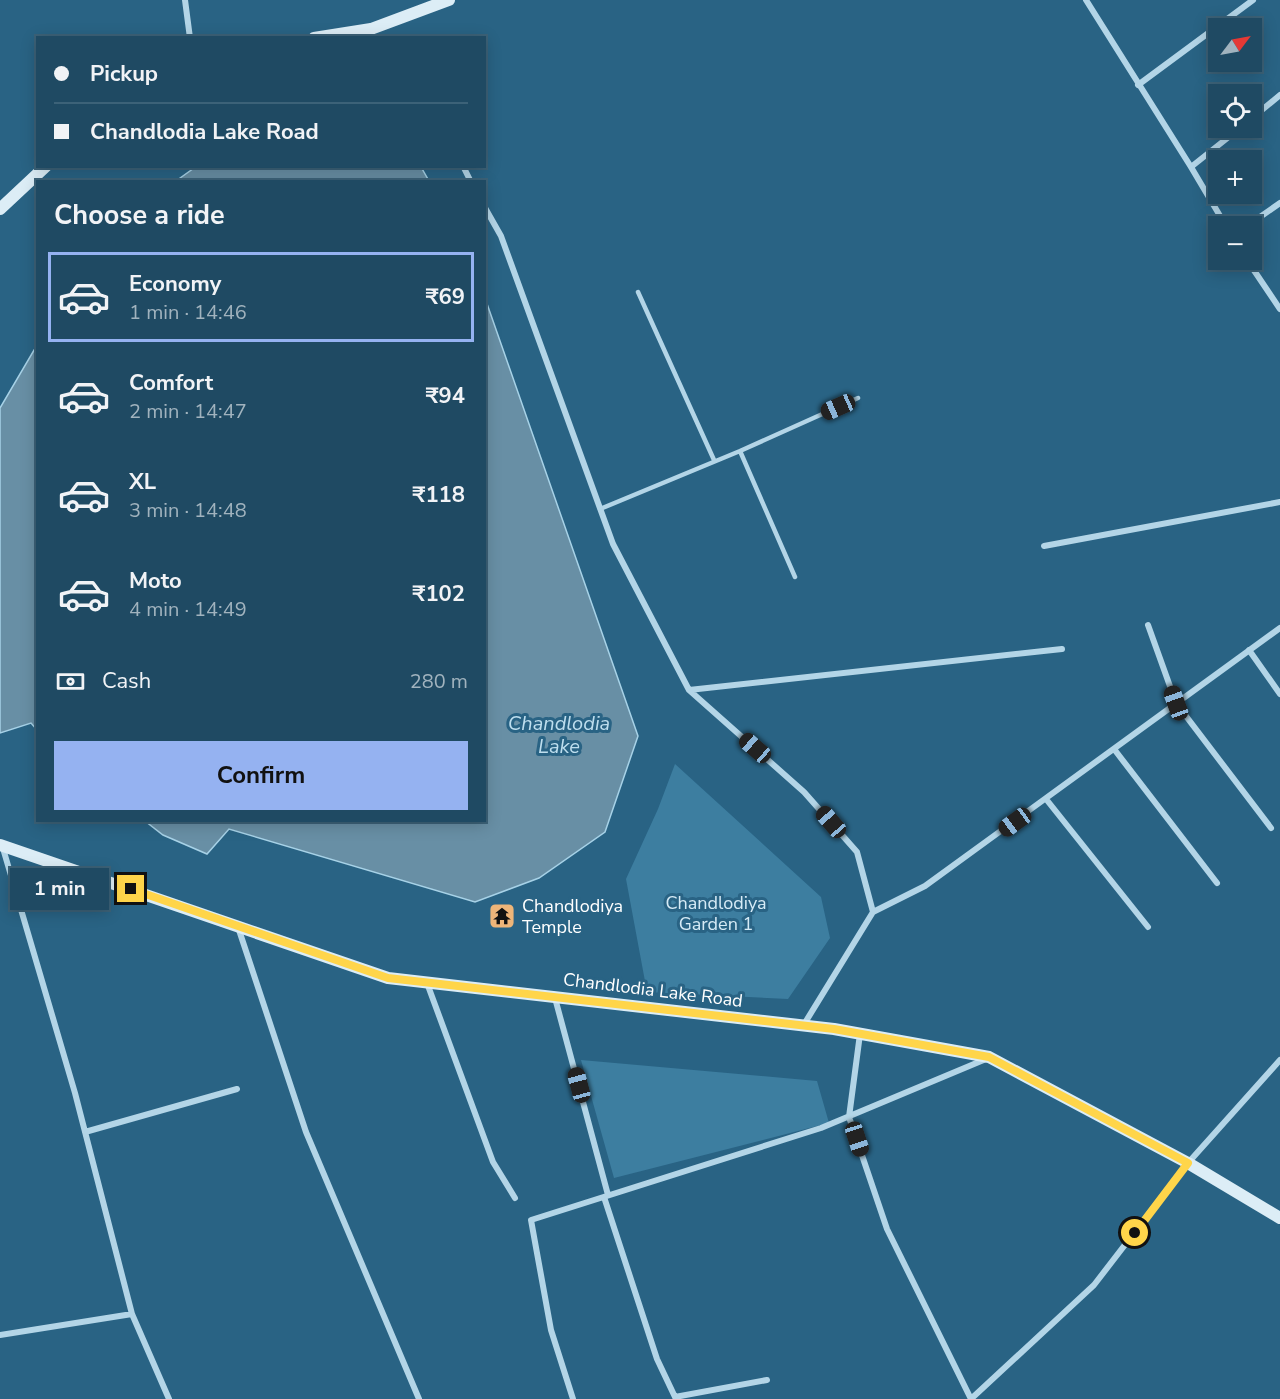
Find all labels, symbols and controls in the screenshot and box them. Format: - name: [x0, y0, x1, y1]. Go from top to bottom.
- north arrow: [1208, 18, 1262, 72]
- map controls: [1208, 18, 1262, 270]
- text: Pickup: [90, 59, 158, 89]
- button: locate: [1208, 84, 1262, 138]
- text: Chandlodia Lake Road: [90, 117, 319, 147]
- button: +: [1208, 150, 1262, 204]
- text: Choose a ride: [54, 197, 225, 234]
- button: −: [1208, 216, 1262, 270]
- text: Economy: [129, 269, 221, 299]
- icon: car: [57, 270, 111, 324]
- text: ₹69: [425, 282, 465, 312]
- text: 1 min · 14:46: [129, 299, 247, 326]
- text: Comfort: [129, 368, 213, 398]
- icon: car: [57, 369, 111, 423]
- text: ₹94: [425, 381, 465, 411]
- car: [818, 391, 858, 423]
- text: 2 min · 14:47: [129, 398, 247, 425]
- text: XL: [129, 467, 156, 497]
- icon: car: [57, 468, 111, 522]
- text: ₹118: [412, 480, 465, 510]
- text: 3 min · 14:48: [129, 497, 247, 524]
- text: Moto: [129, 566, 182, 596]
- icon: car: [57, 567, 111, 621]
- text: ₹102: [412, 579, 465, 609]
- text: 4 min · 14:49: [129, 596, 247, 623]
- icon: cash: [54, 665, 87, 698]
- text: Cash: [102, 666, 151, 696]
- text: 280 m: [410, 668, 468, 695]
- car: [1161, 683, 1191, 723]
- water label: Chandlodia Lake: [508, 710, 610, 760]
- car: [736, 729, 774, 767]
- button: Confirm: [54, 741, 468, 810]
- car: [812, 803, 850, 841]
- car: [995, 804, 1035, 840]
- callout: 1 min: [11, 868, 110, 910]
- text: 1 min: [34, 875, 85, 902]
- route end: [117, 875, 144, 902]
- park label: Chandlodiya Garden 1: [665, 891, 767, 936]
- place label: Chandlodiya Temple: [522, 894, 623, 939]
- temple icon: Chandlodiya Temple: [487, 901, 517, 931]
- street label: Chandlodia Lake Road: [562, 967, 744, 1013]
- car: [566, 1065, 592, 1105]
- car: [843, 1119, 871, 1159]
- route start: [1121, 1219, 1148, 1246]

